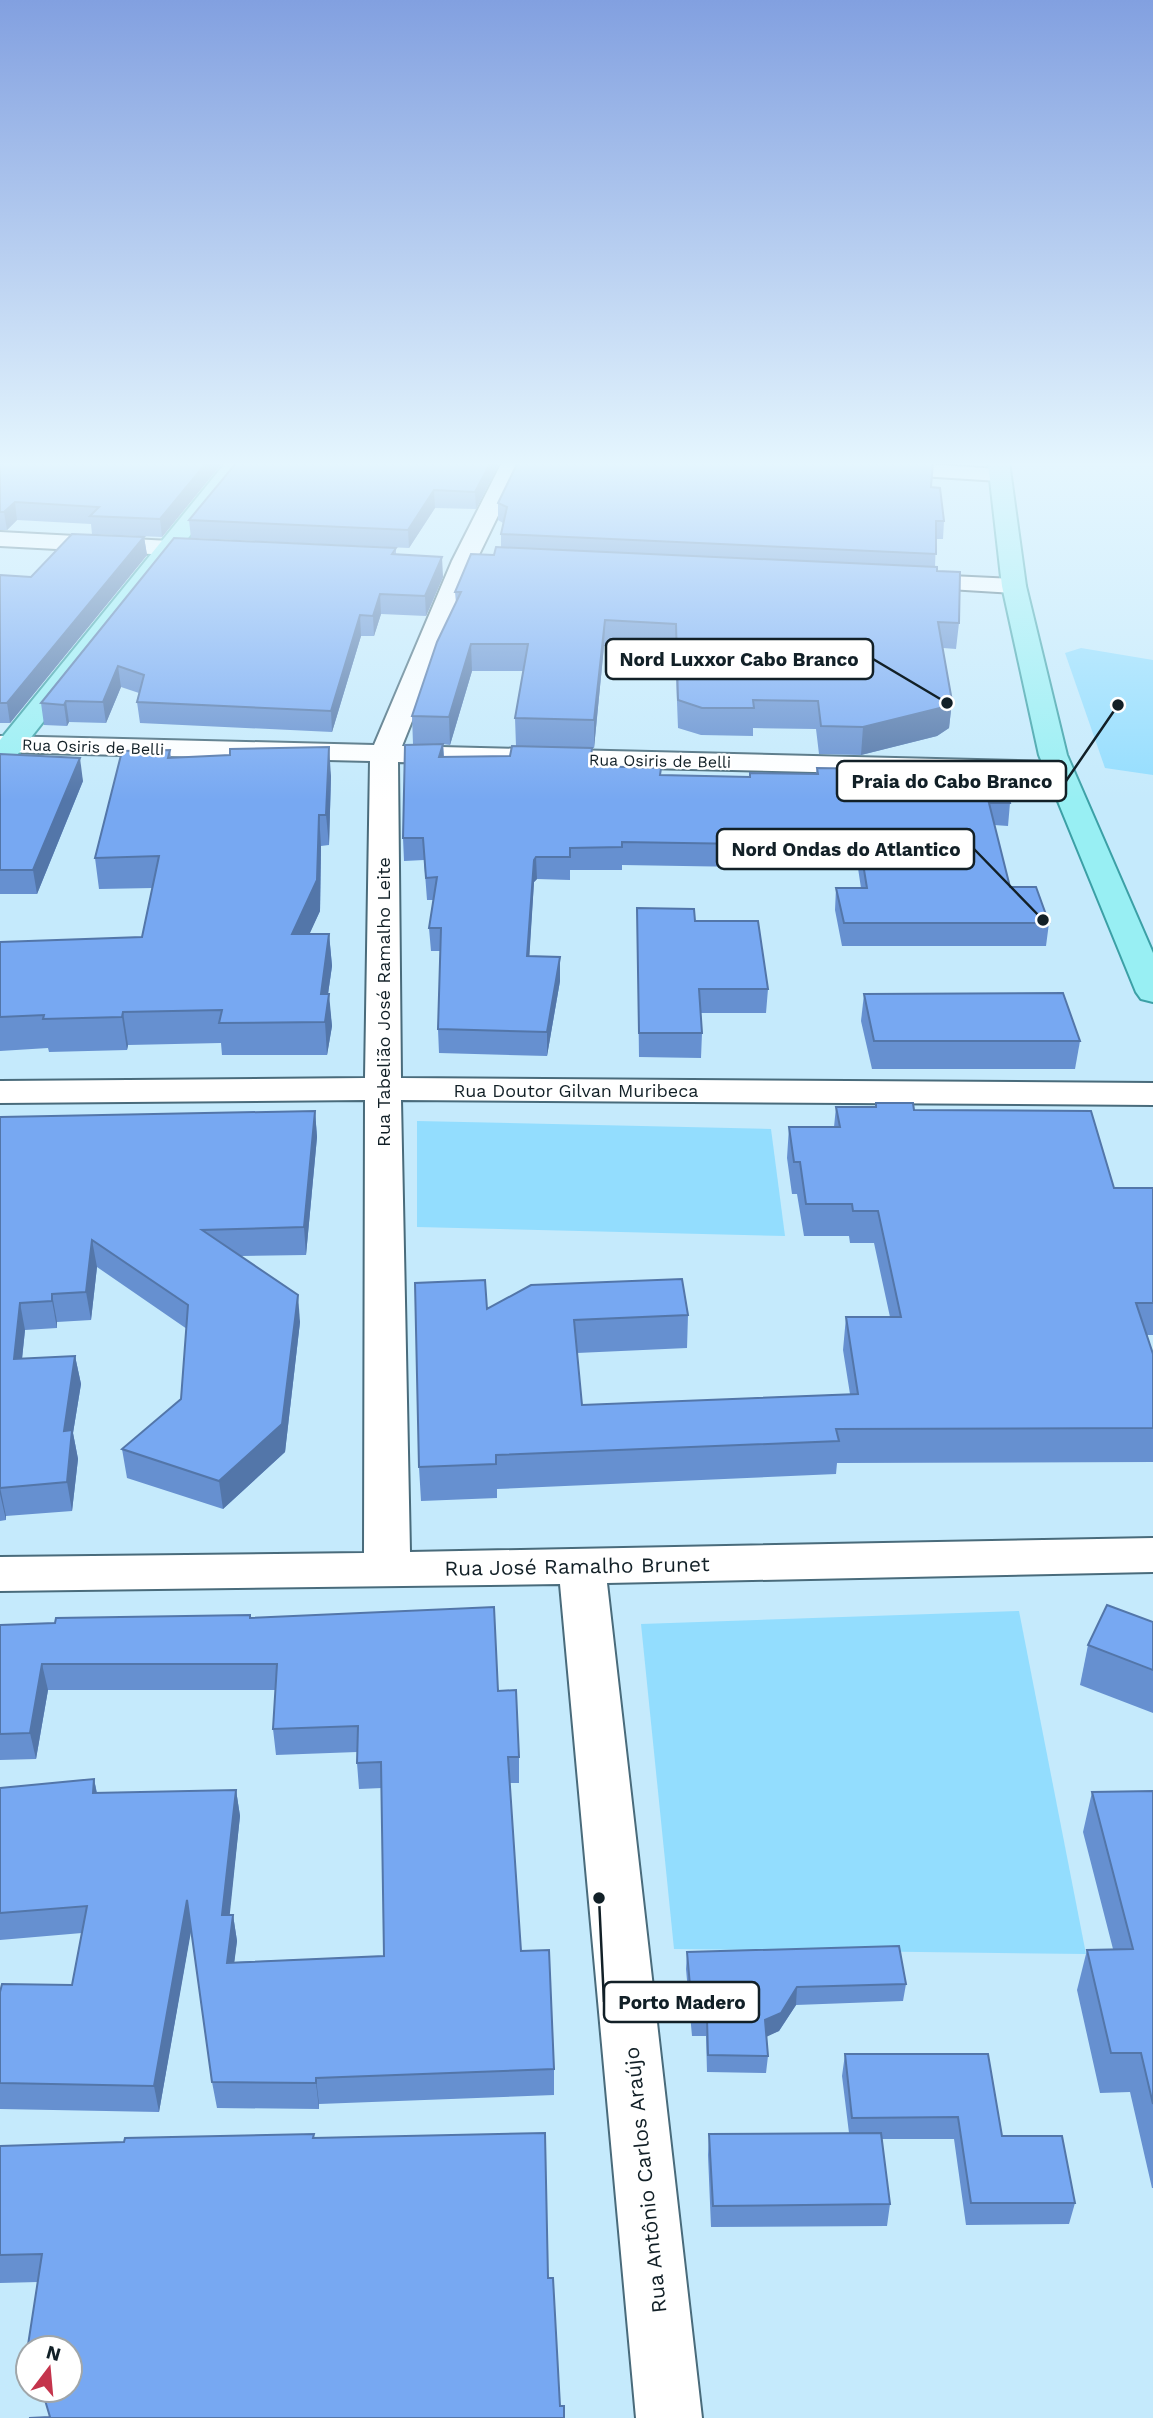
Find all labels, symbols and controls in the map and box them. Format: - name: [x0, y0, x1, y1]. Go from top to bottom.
- callout: Nord Luxxor Cabo Branco: [606, 639, 873, 679]
- text: Nord Luxxor Cabo Branco: [619, 648, 859, 671]
- street label: Rua Osiris de Belli: [22, 735, 164, 759]
- street label: Rua Osiris de Belli: [589, 750, 731, 772]
- callout: Praia do Cabo Branco: [837, 761, 1066, 801]
- text: Praia do Cabo Branco: [852, 770, 1052, 793]
- callout: Nord Ondas do Atlantico: [717, 829, 974, 869]
- text: Nord Ondas do Atlantico: [731, 838, 961, 861]
- street label: Rua Tabelião José Ramalho Leite: [373, 857, 394, 1147]
- street label: Rua Doutor Gilvan Muribeca: [453, 1080, 699, 1101]
- street label: Rua José Ramalho Brunet: [444, 1551, 710, 1581]
- callout: Porto Madero: [604, 1982, 759, 2022]
- text: Porto Madero: [618, 1991, 746, 2014]
- street label: Rua Antônio Carlos Araújo: [619, 2046, 671, 2314]
- north arrow: [14, 2334, 84, 2404]
- text: N: [44, 2340, 63, 2366]

